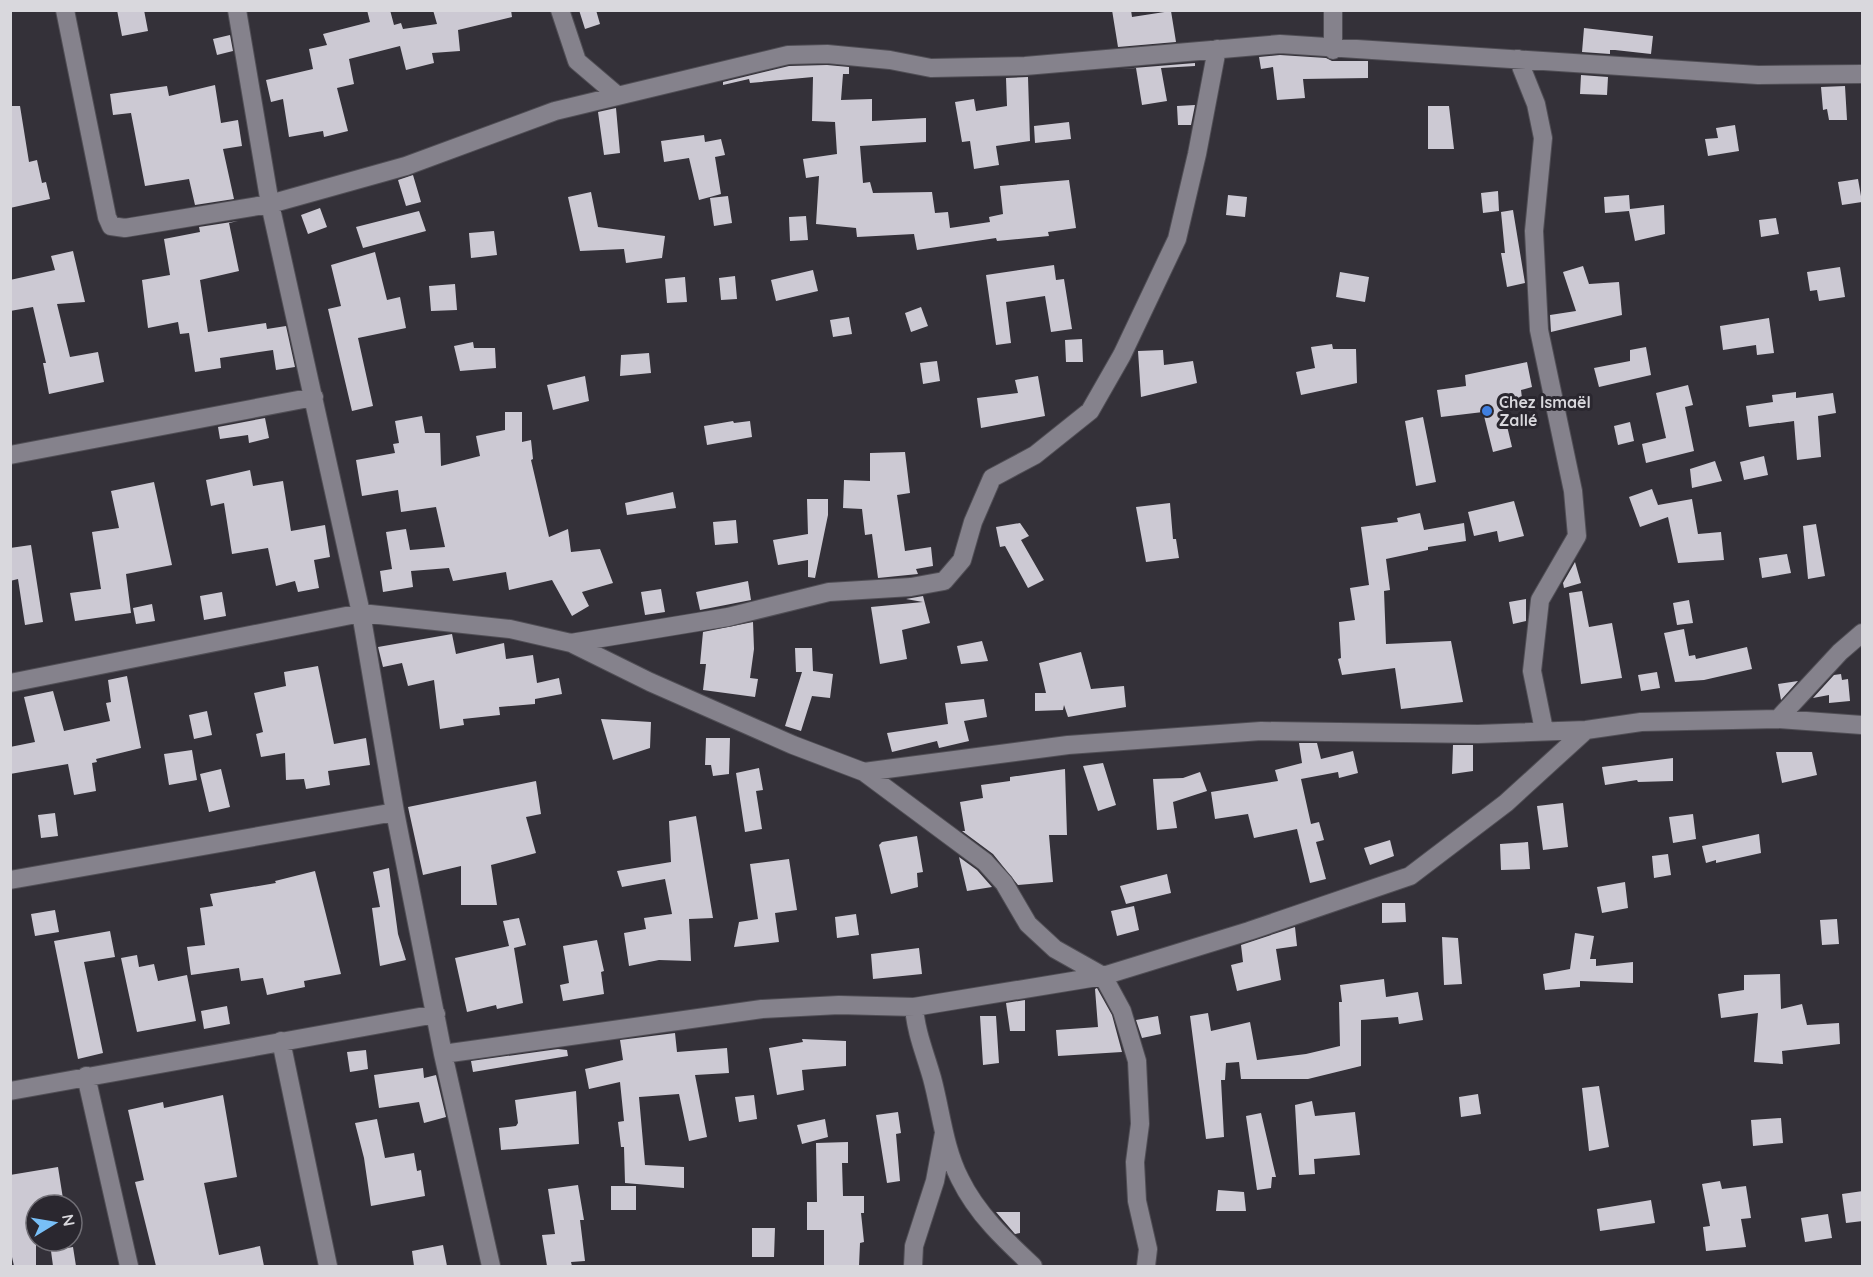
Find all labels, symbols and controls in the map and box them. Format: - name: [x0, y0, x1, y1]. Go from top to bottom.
- place label: Chez Ismaël Zallé: [1499, 392, 1591, 430]
- marker: Chez Ismaël Zallé: [1480, 404, 1494, 418]
- north arrow: [24, 1193, 84, 1253]
- text: N: [58, 1212, 80, 1228]

